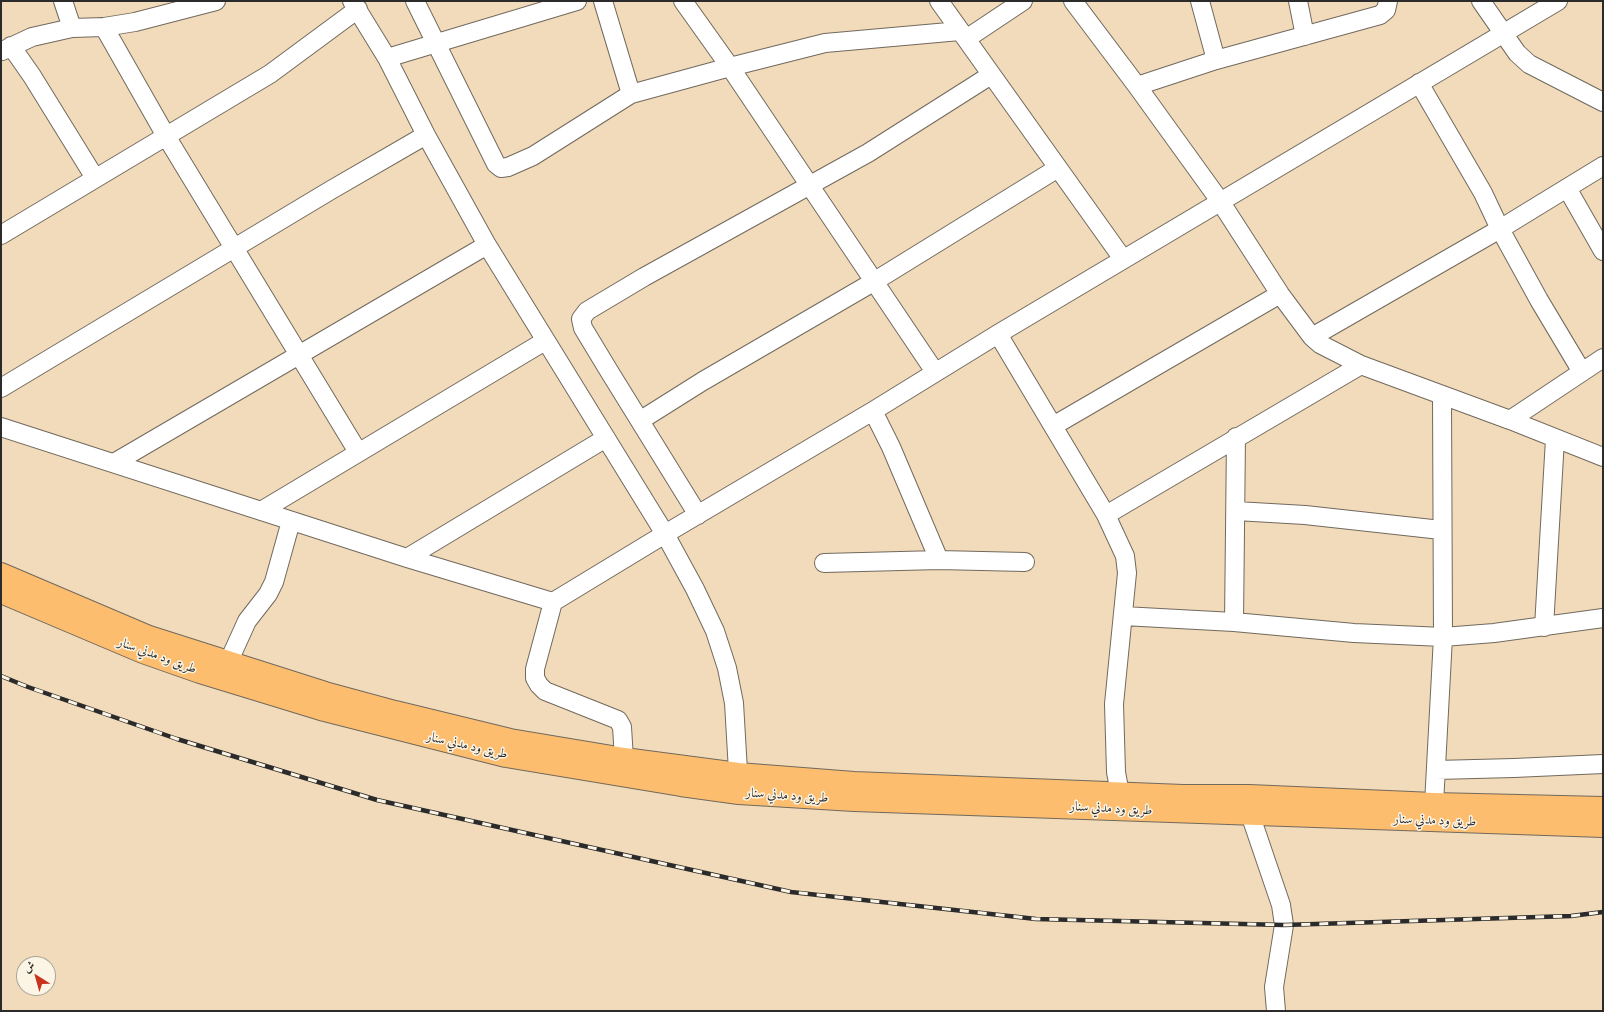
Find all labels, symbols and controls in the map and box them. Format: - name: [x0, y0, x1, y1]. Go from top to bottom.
- street label: طريق ود مدني سنار: [116, 635, 198, 677]
- street label: طريق ود مدني سنار: [425, 729, 509, 763]
- street label: طريق ود مدني سنار: [745, 785, 829, 807]
- street label: طريق ود مدني سنار: [1069, 799, 1153, 819]
- street label: طريق ود مدني سنار: [1393, 812, 1477, 830]
- north arrow: [16, 956, 56, 996]
- text: ش: [21, 958, 37, 975]

